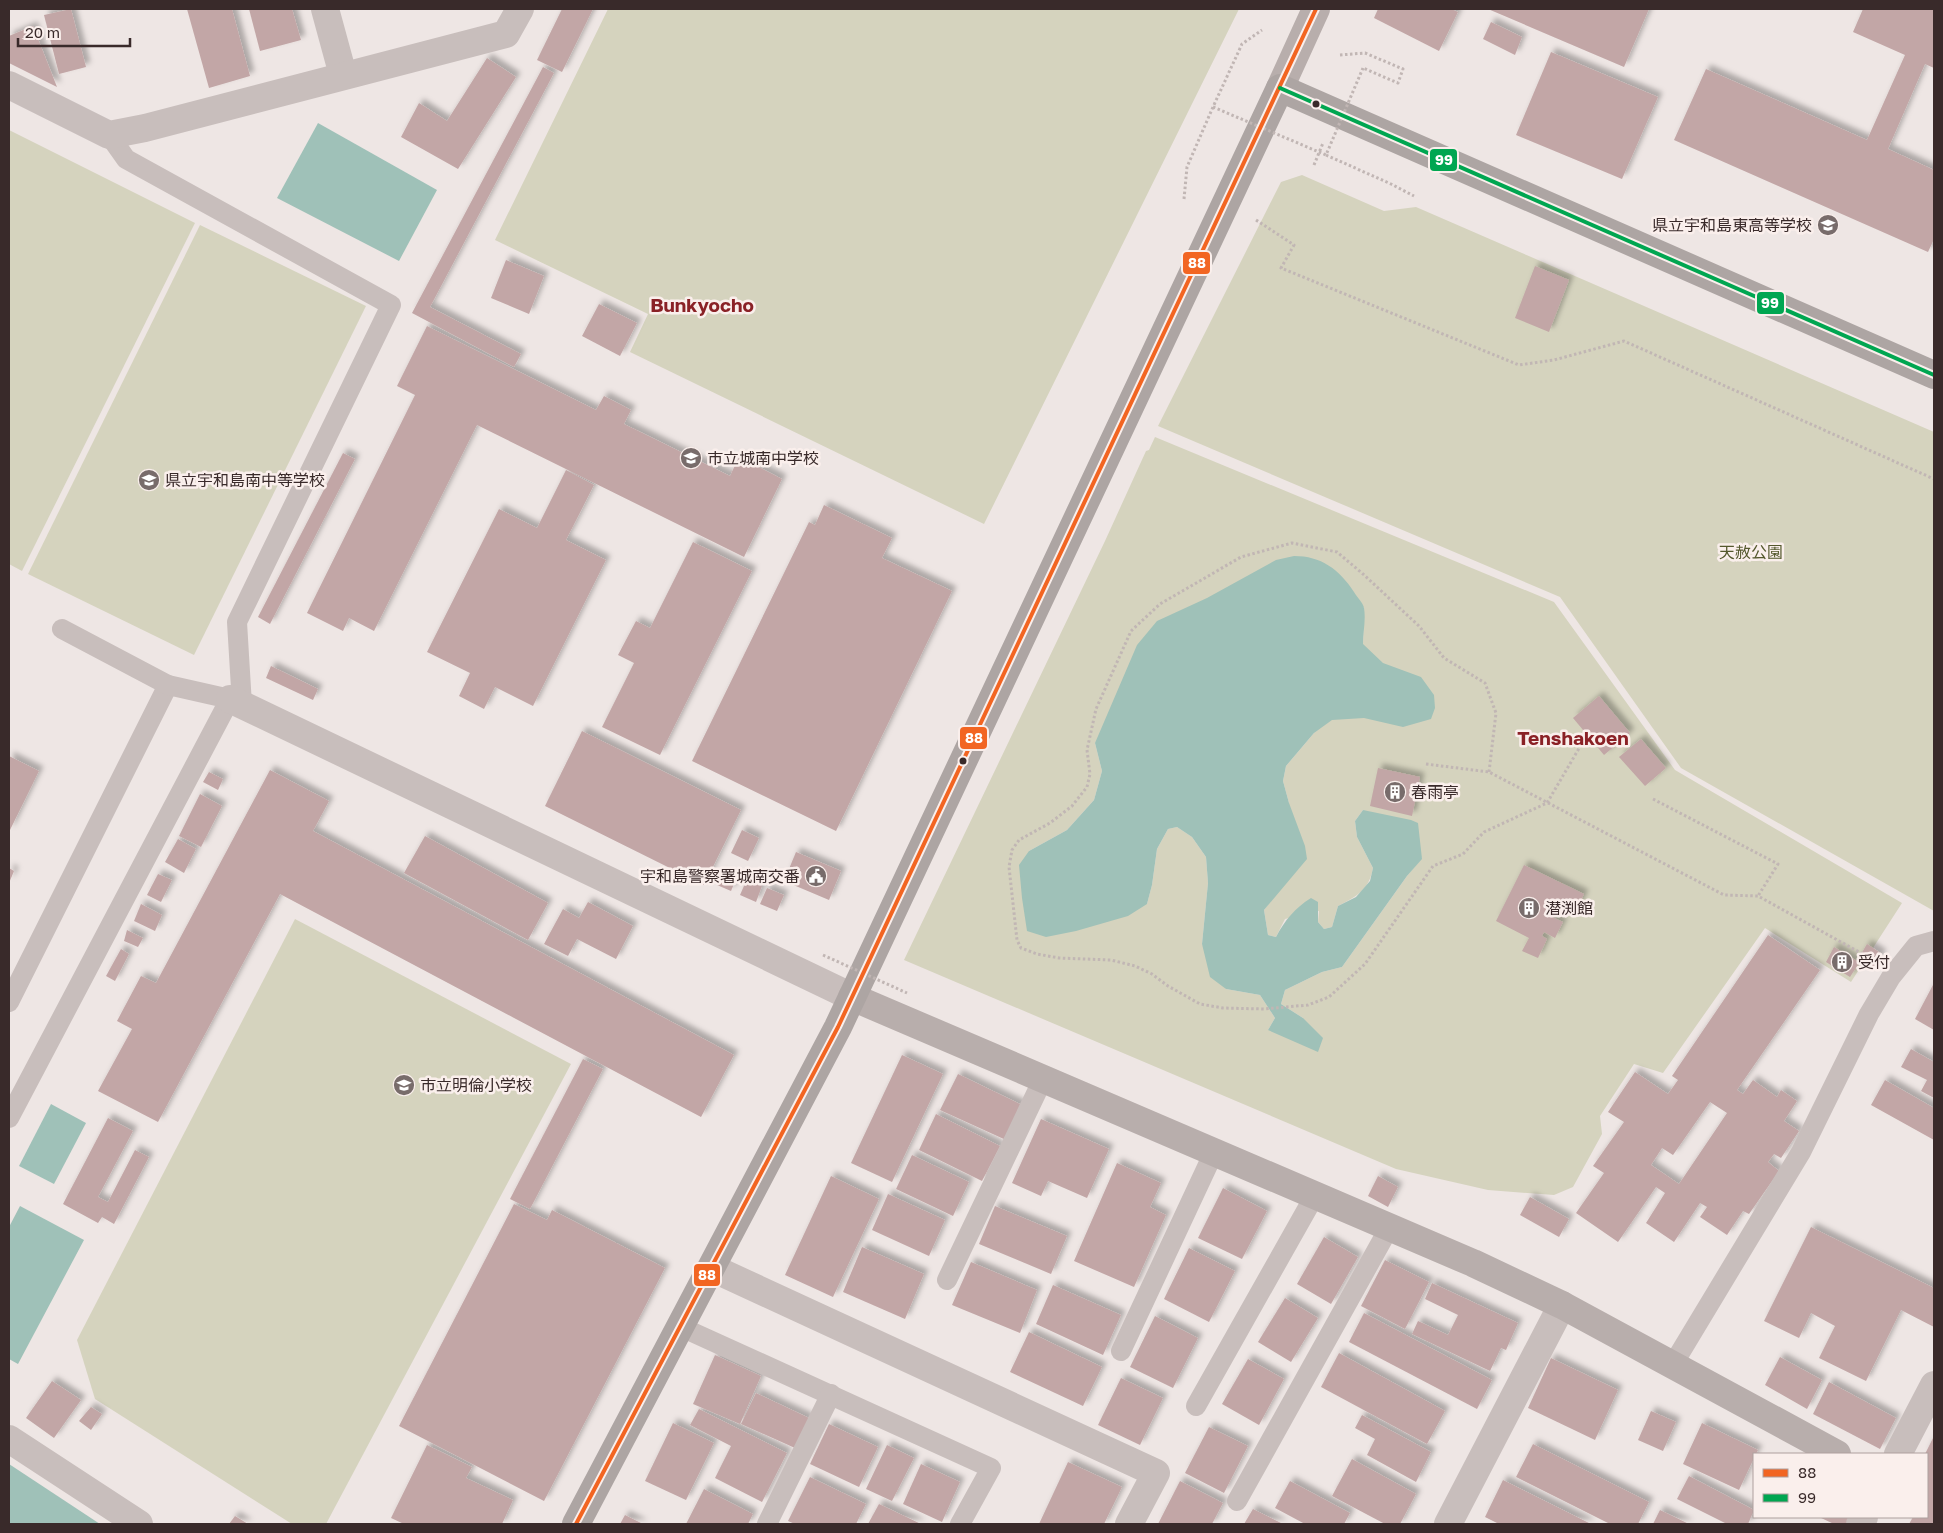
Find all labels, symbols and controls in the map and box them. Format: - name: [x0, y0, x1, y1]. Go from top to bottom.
- scale bar: [18, 15, 130, 47]
- text: 20 m: [25, 23, 60, 41]
- unlabelled marker: [1311, 99, 1321, 109]
- line badge: 99: [1429, 148, 1458, 172]
- text: 99: [1435, 151, 1453, 168]
- school or university icon: 県立宇和島東高等学校: [1816, 213, 1840, 237]
- place label: 県立宇和島東高等学校: [1652, 215, 1812, 235]
- line badge: 88: [1182, 251, 1211, 275]
- text: 88: [1188, 254, 1206, 271]
- line badge: 99: [1756, 291, 1785, 315]
- district label: Bunkyocho: [650, 293, 754, 316]
- text: 99: [1761, 294, 1779, 311]
- school or university icon: 市立城南中学校: [679, 446, 703, 470]
- place label: 市立城南中学校: [707, 448, 819, 468]
- school or university icon: 県立宇和島南中等学校: [137, 468, 161, 492]
- place label: 県立宇和島南中等学校: [165, 470, 325, 490]
- park label: 天赦公園: [1719, 542, 1783, 562]
- line badge: 88: [959, 726, 988, 750]
- district label: Tenshakoen: [1517, 726, 1629, 749]
- text: 88: [965, 729, 983, 746]
- unlabelled marker: [958, 756, 968, 766]
- building icon: 春雨亭: [1383, 780, 1407, 804]
- place label: 春雨亭: [1411, 782, 1459, 802]
- public building icon: 宇和島警察署城南交番: [804, 864, 828, 888]
- place label: 宇和島警察署城南交番: [640, 866, 800, 886]
- building icon: 潜渕館: [1517, 896, 1541, 920]
- place label: 潜渕館: [1545, 898, 1593, 918]
- building icon: 受付: [1830, 950, 1854, 974]
- place label: 受付: [1858, 952, 1890, 972]
- school or university icon: 市立明倫小学校: [392, 1073, 416, 1097]
- place label: 市立明倫小学校: [420, 1075, 532, 1095]
- line badge: 88: [693, 1263, 721, 1287]
- text: 88: [698, 1266, 716, 1283]
- legend: [1753, 1453, 1928, 1518]
- text: 88: [1798, 1463, 1816, 1481]
- text: 99: [1798, 1488, 1816, 1506]

